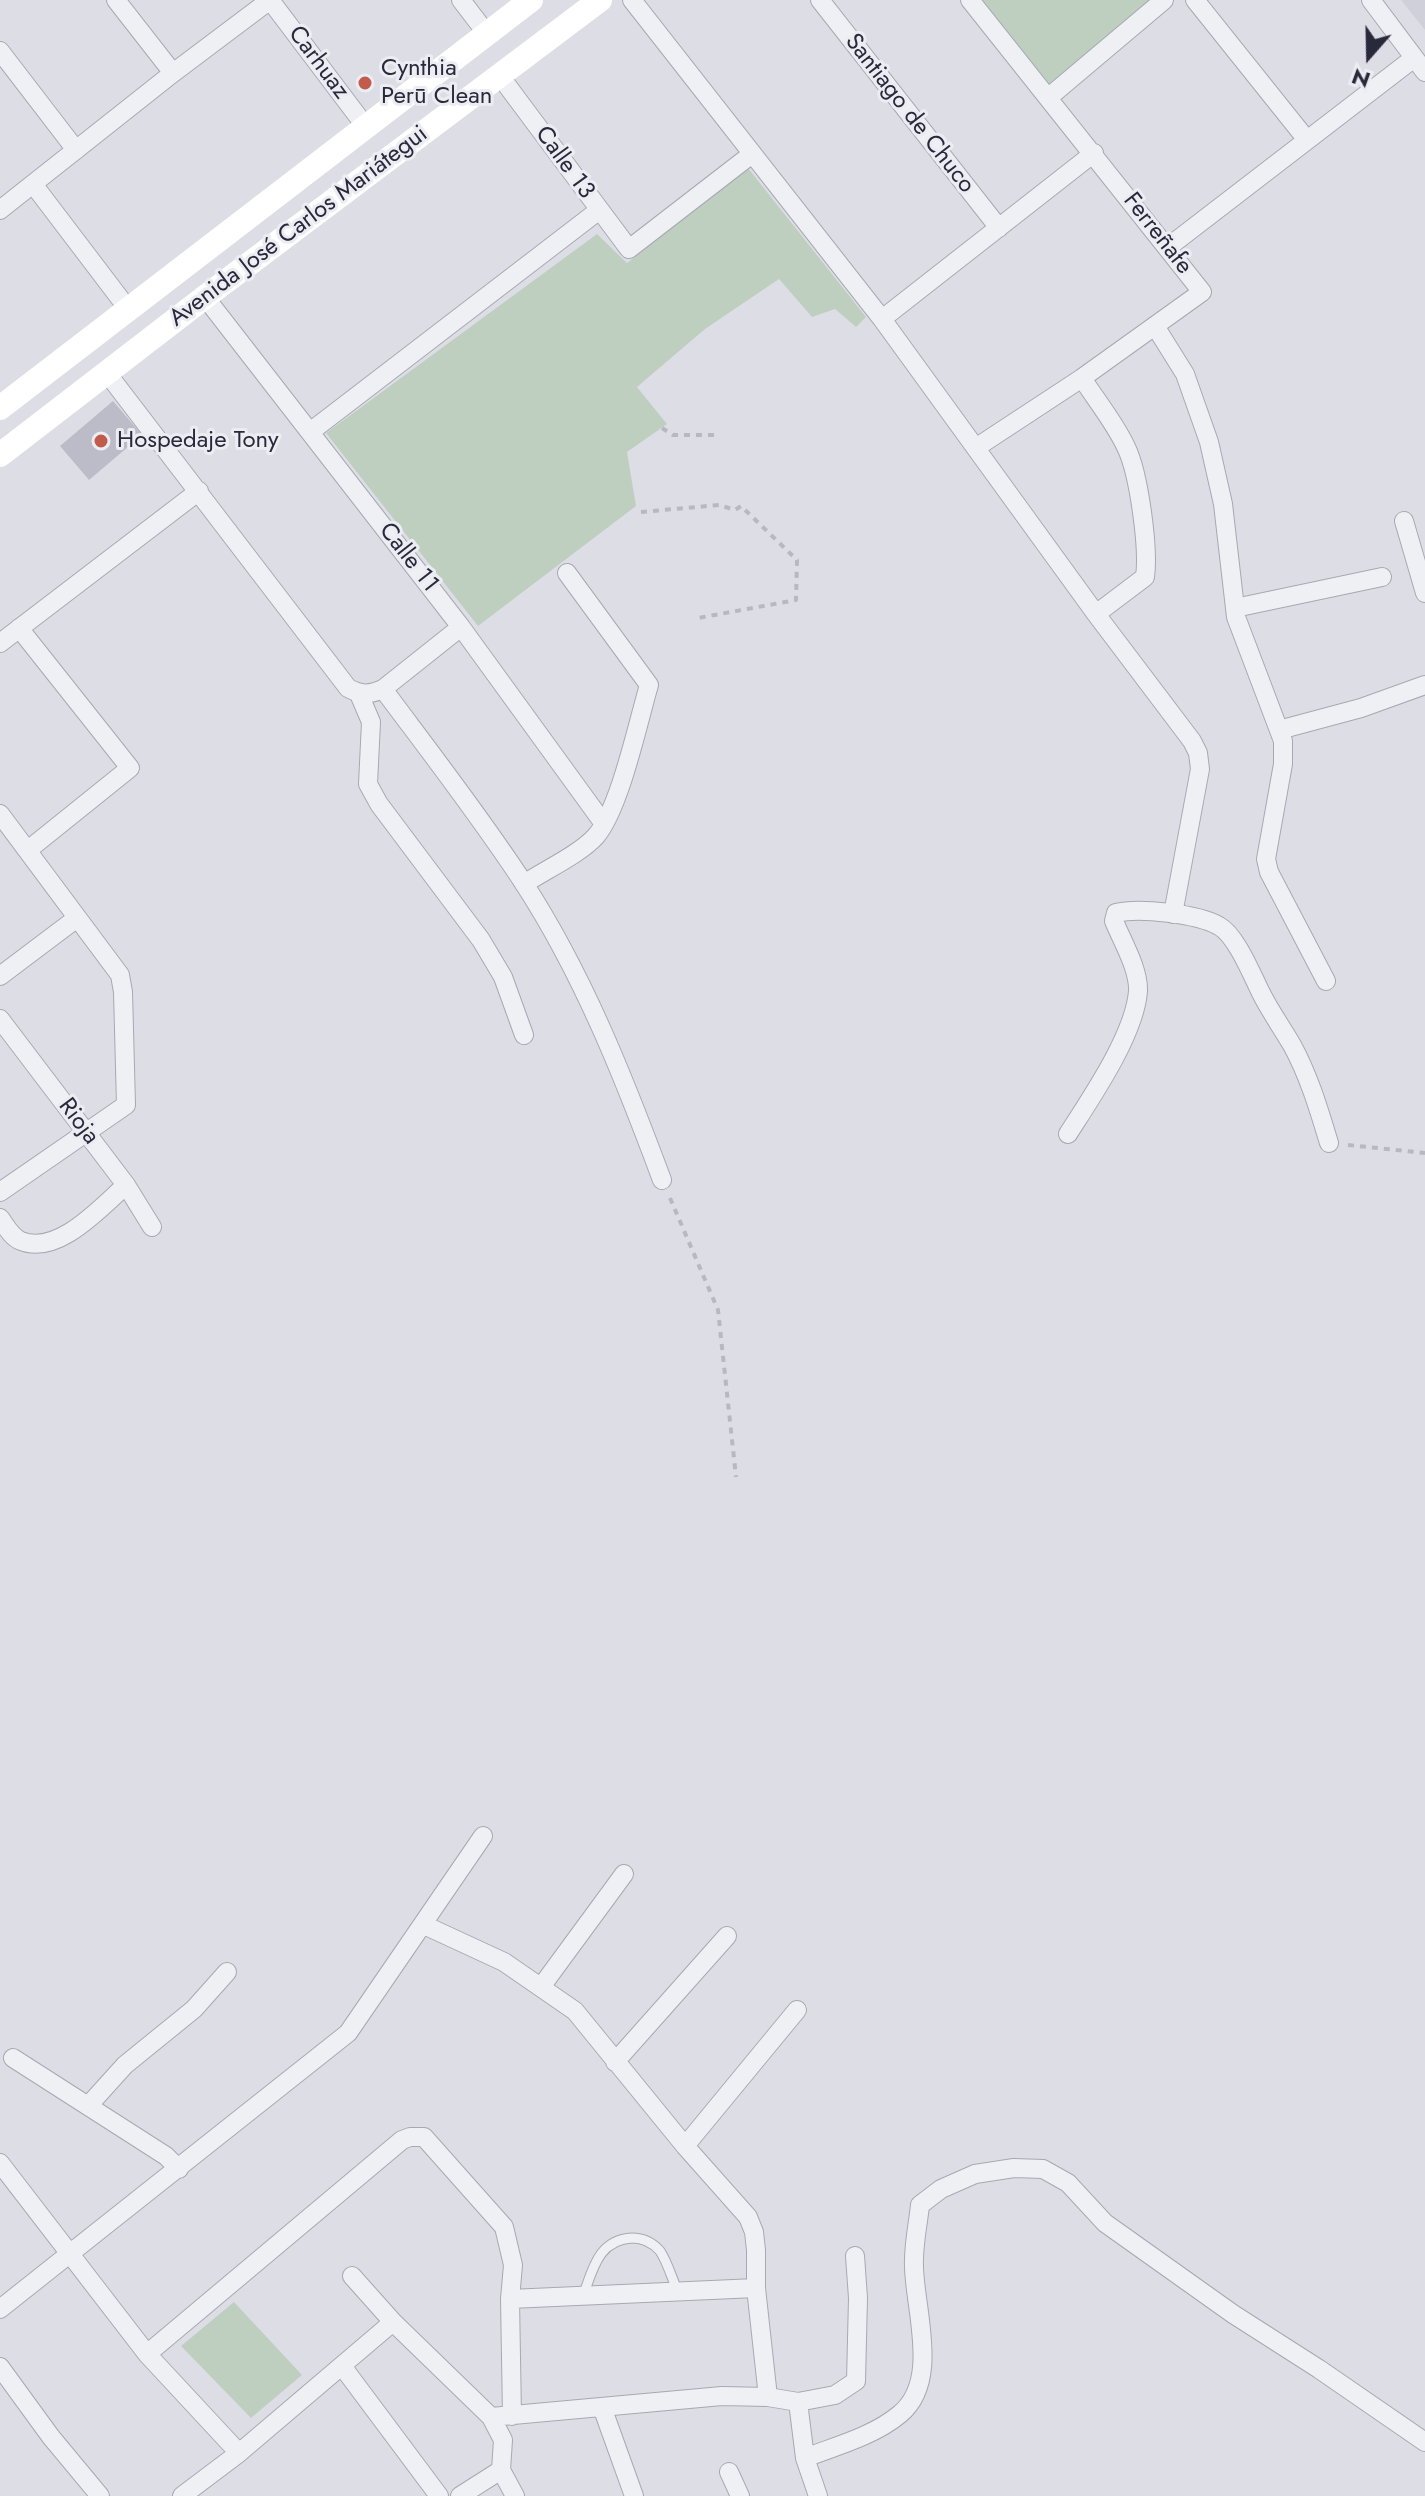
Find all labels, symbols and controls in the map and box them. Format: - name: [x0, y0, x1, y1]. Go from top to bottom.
- north arrow: [1329, 16, 1409, 96]
- street label: Carhuaz: [281, 21, 355, 105]
- street label: Santiago de Chuco: [838, 29, 980, 199]
- place label: Cynthia Perū Clean: [381, 55, 492, 111]
- text: N: [1347, 61, 1374, 97]
- marker: Cynthia Perū Clean: [356, 74, 374, 92]
- street label: Avenida José Carlos Mariátegui: [164, 120, 434, 334]
- street label: Calle 13: [528, 121, 600, 205]
- street label: Ferreñafe: [1116, 188, 1198, 280]
- place label: Hospedaje Tony: [117, 427, 279, 455]
- marker: Hospedaje Tony: [92, 432, 110, 450]
- street label: Calle 11: [372, 518, 444, 598]
- street label: Rioja: [51, 1093, 105, 1151]

